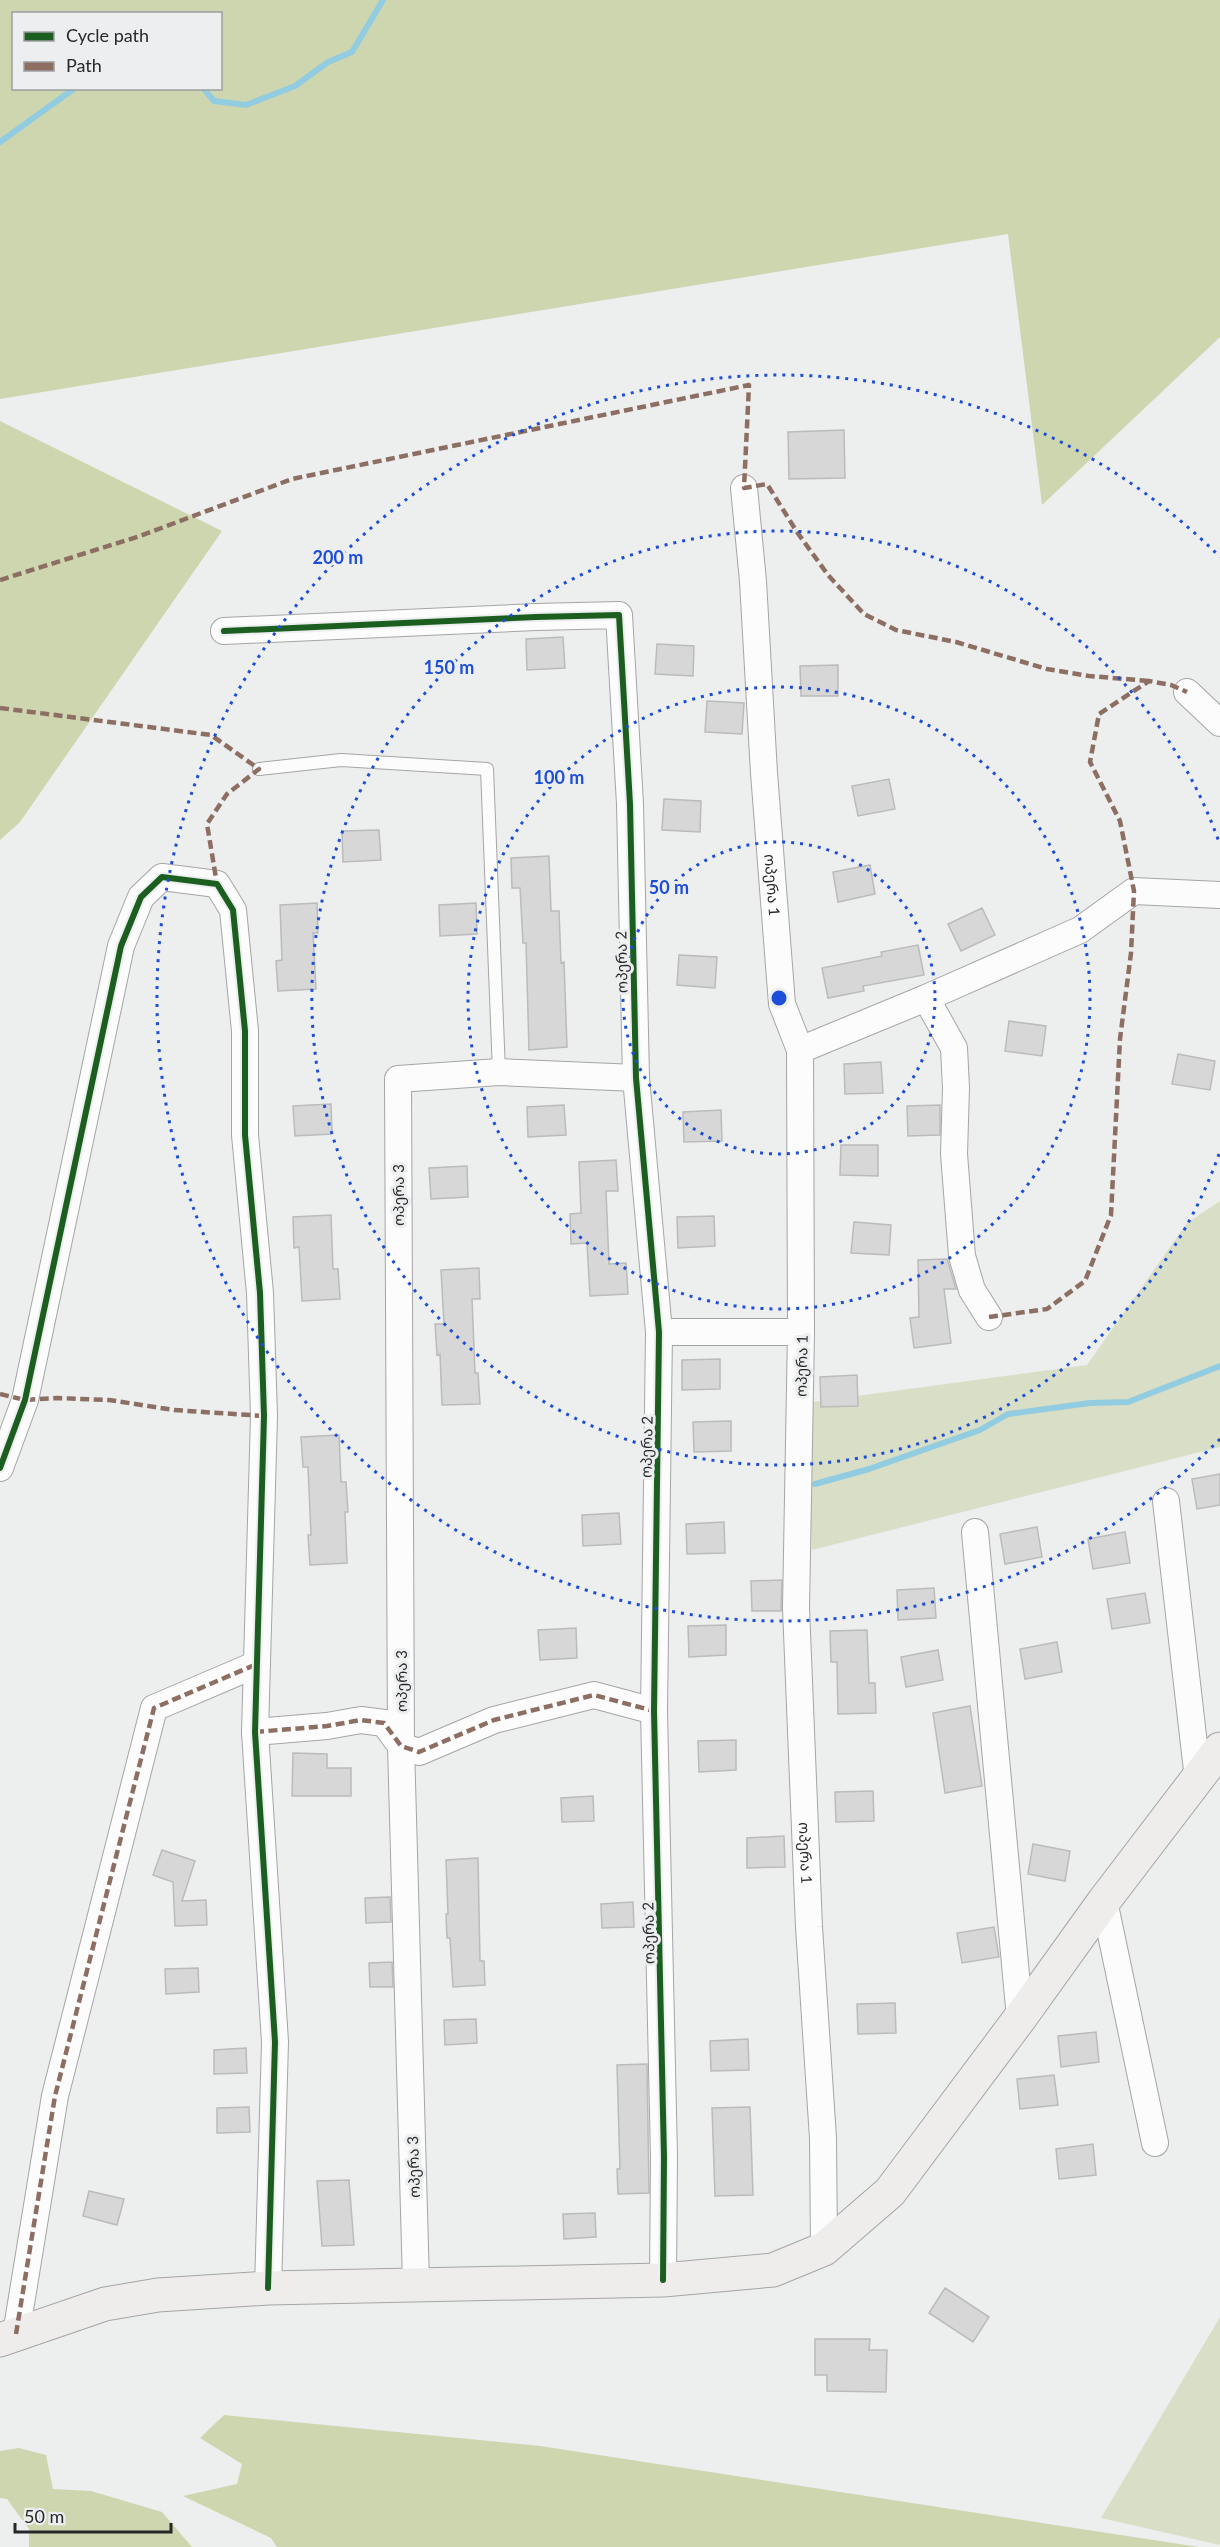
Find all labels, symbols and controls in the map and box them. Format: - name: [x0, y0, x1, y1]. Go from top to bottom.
- legend: [12, 12, 222, 90]
- text: Cycle path: [66, 24, 149, 46]
- text: Path: [66, 54, 102, 76]
- text: 200 m: [313, 546, 363, 568]
- text: 150 m: [424, 656, 474, 678]
- text: 100 m: [534, 766, 584, 788]
- street label: ოპერა 1: [761, 853, 784, 917]
- text: 50 m: [649, 876, 689, 898]
- street label: ოპერა 2: [611, 931, 632, 993]
- centre of rings: [769, 988, 789, 1008]
- street label: ოპერა 3: [389, 1164, 408, 1226]
- street label: ოპერა 1: [791, 1335, 812, 1397]
- street label: ოპერა 2: [636, 1416, 657, 1478]
- street label: ოპერა 3: [392, 1650, 411, 1712]
- street label: ოპერა 1: [796, 1822, 816, 1884]
- street label: ოპერა 2: [638, 1902, 659, 1964]
- street label: ოპერა 3: [403, 2136, 424, 2198]
- scale bar: [15, 2496, 171, 2534]
- text: 50 m: [24, 2505, 64, 2527]

